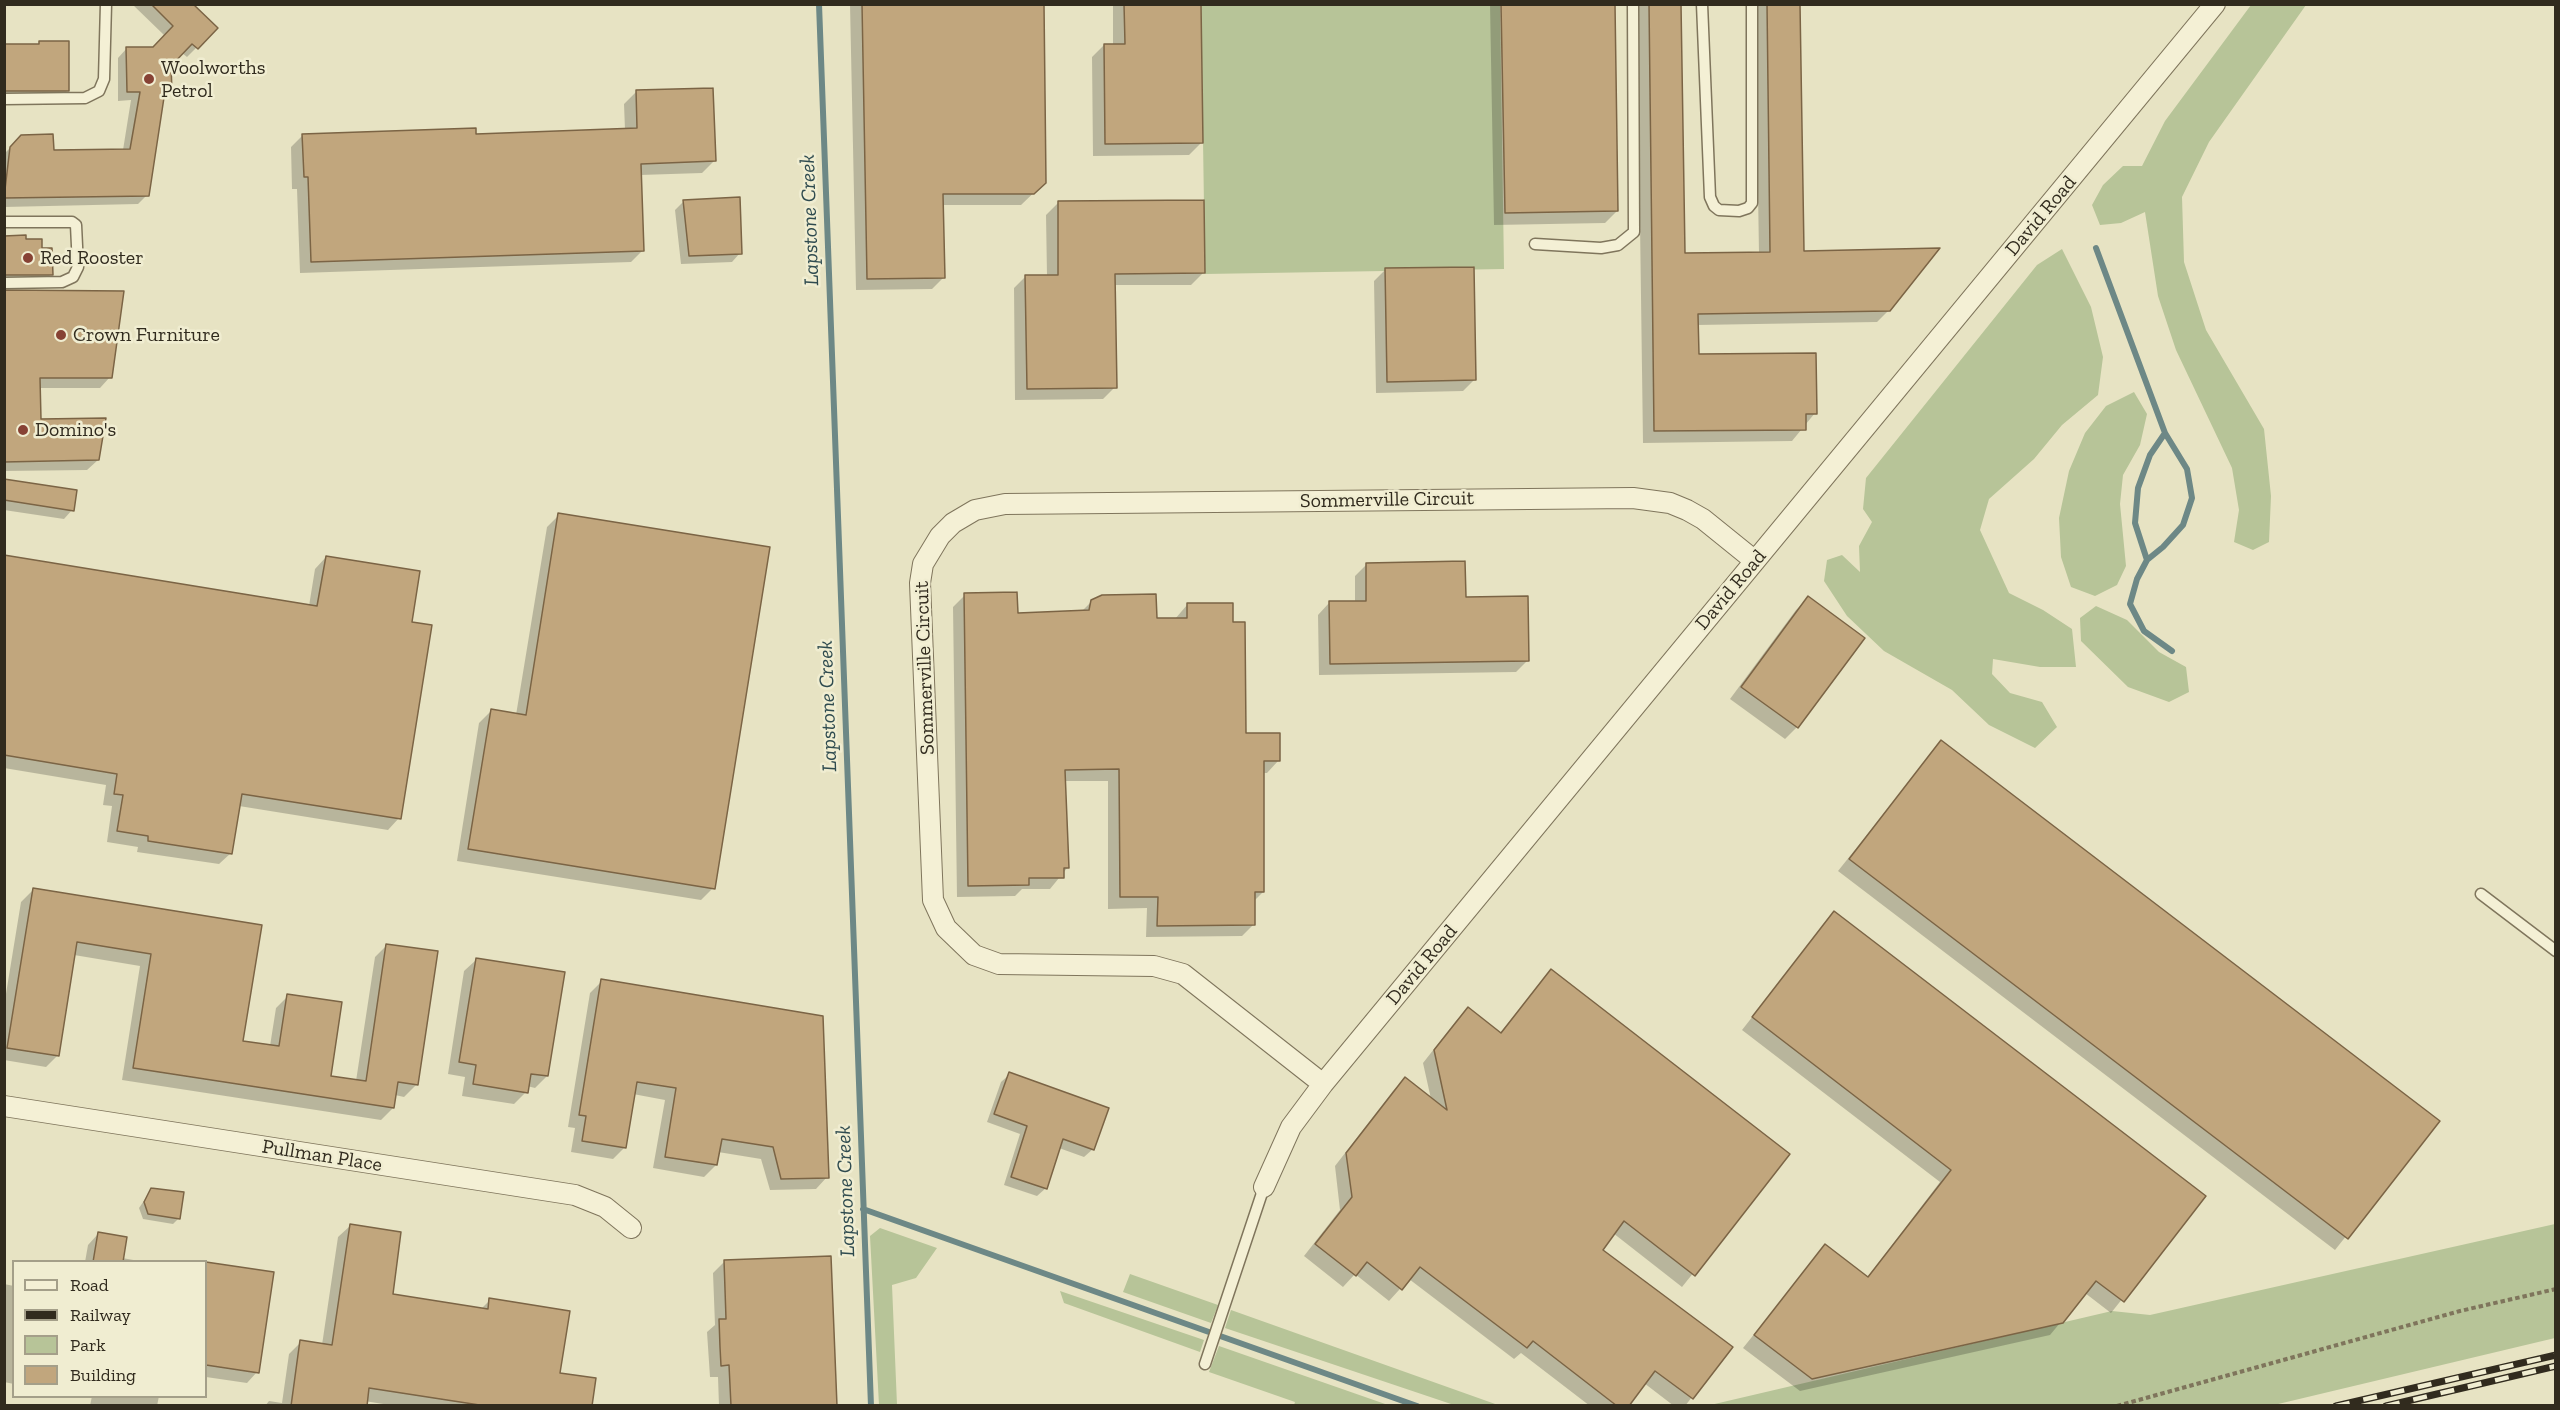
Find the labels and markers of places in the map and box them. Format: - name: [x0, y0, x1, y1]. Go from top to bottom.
- place label: Woolworths Petrol: [161, 56, 266, 103]
- marker: Woolworths Petrol: [142, 72, 156, 86]
- place label: Red Rooster: [40, 246, 144, 270]
- marker: Red Rooster: [21, 251, 35, 265]
- place label: Crown Furniture: [73, 323, 220, 347]
- marker: Crown Furniture: [54, 328, 68, 342]
- place label: Domino's: [35, 418, 116, 442]
- marker: Domino's: [16, 423, 30, 437]

